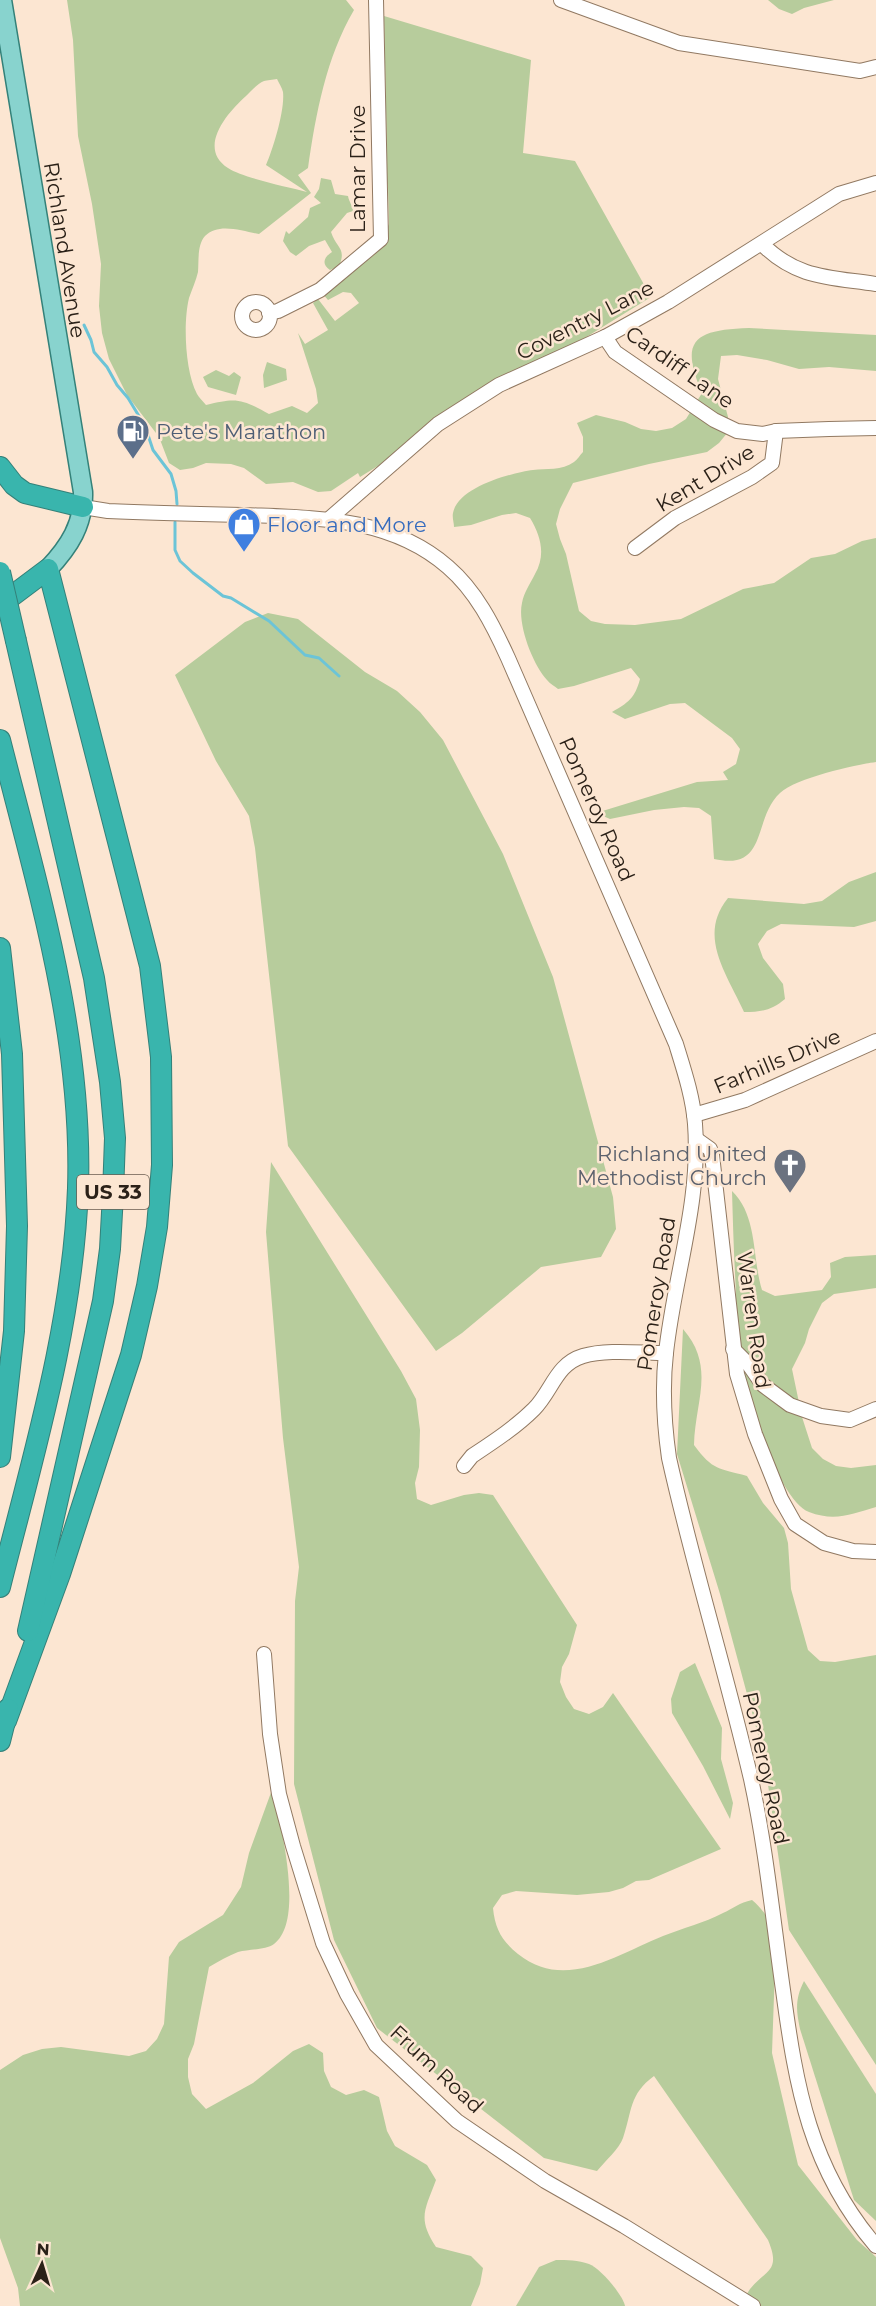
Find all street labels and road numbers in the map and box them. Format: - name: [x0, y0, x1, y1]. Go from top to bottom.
- street label: Lamar Drive: [345, 105, 370, 233]
- street label: Richland Avenue: [39, 160, 91, 340]
- street label: Coventry Lane: [512, 275, 658, 365]
- street label: Cardiff Lane: [621, 320, 739, 414]
- street label: Kent Drive: [651, 439, 759, 517]
- street label: Pomeroy Road: [554, 733, 640, 885]
- street label: Farhills Drive: [710, 1023, 844, 1099]
- road number: US 33: [77, 1175, 149, 1209]
- street label: Pomeroy Road: [631, 1215, 681, 1373]
- street label: Warren Road: [732, 1250, 776, 1390]
- street label: Pomeroy Road: [738, 1689, 794, 1847]
- street label: Frum Road: [385, 2020, 489, 2118]

